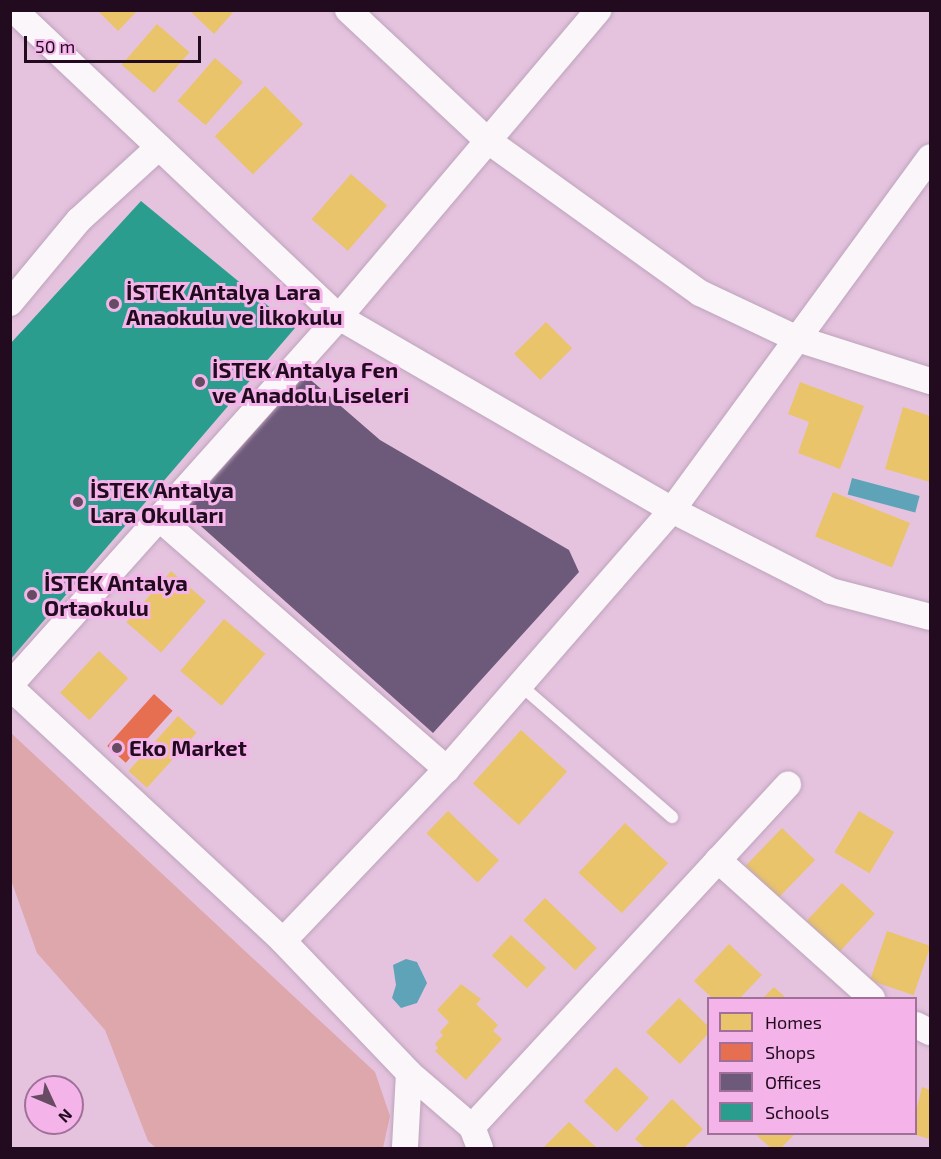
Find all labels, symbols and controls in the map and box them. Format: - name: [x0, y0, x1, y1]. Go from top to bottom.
- scale bar: [27, 24, 204, 62]
- text: 50 m: [35, 35, 75, 57]
- place label: İSTEK Antalya Lara Anaokulu ve İlkokulu: [126, 278, 343, 330]
- marker: İSTEK Antalya Lara Anaokulu ve İlkokulu: [107, 297, 121, 311]
- place label: İSTEK Antalya Fen ve Anadolu Liseleri: [212, 356, 410, 408]
- marker: İSTEK Antalya Fen ve Anadolu Liseleri: [193, 375, 207, 389]
- place label: İSTEK Antalya Lara Okulları: [90, 476, 235, 528]
- marker: İSTEK Antalya Lara Okulları: [71, 495, 85, 509]
- place label: İSTEK Antalya Ortaokulu: [44, 569, 189, 620]
- marker: İSTEK Antalya Ortaokulu: [25, 588, 39, 602]
- place label: Eko Market: [129, 735, 247, 761]
- marker: Eko Market: [110, 741, 124, 755]
- legend: [707, 997, 917, 1135]
- text: Homes: [765, 1011, 822, 1033]
- text: Shops: [765, 1041, 815, 1063]
- text: Offices: [765, 1071, 821, 1093]
- north arrow: [24, 1075, 84, 1135]
- text: Schools: [765, 1101, 829, 1123]
- text: N: [55, 1106, 77, 1127]

